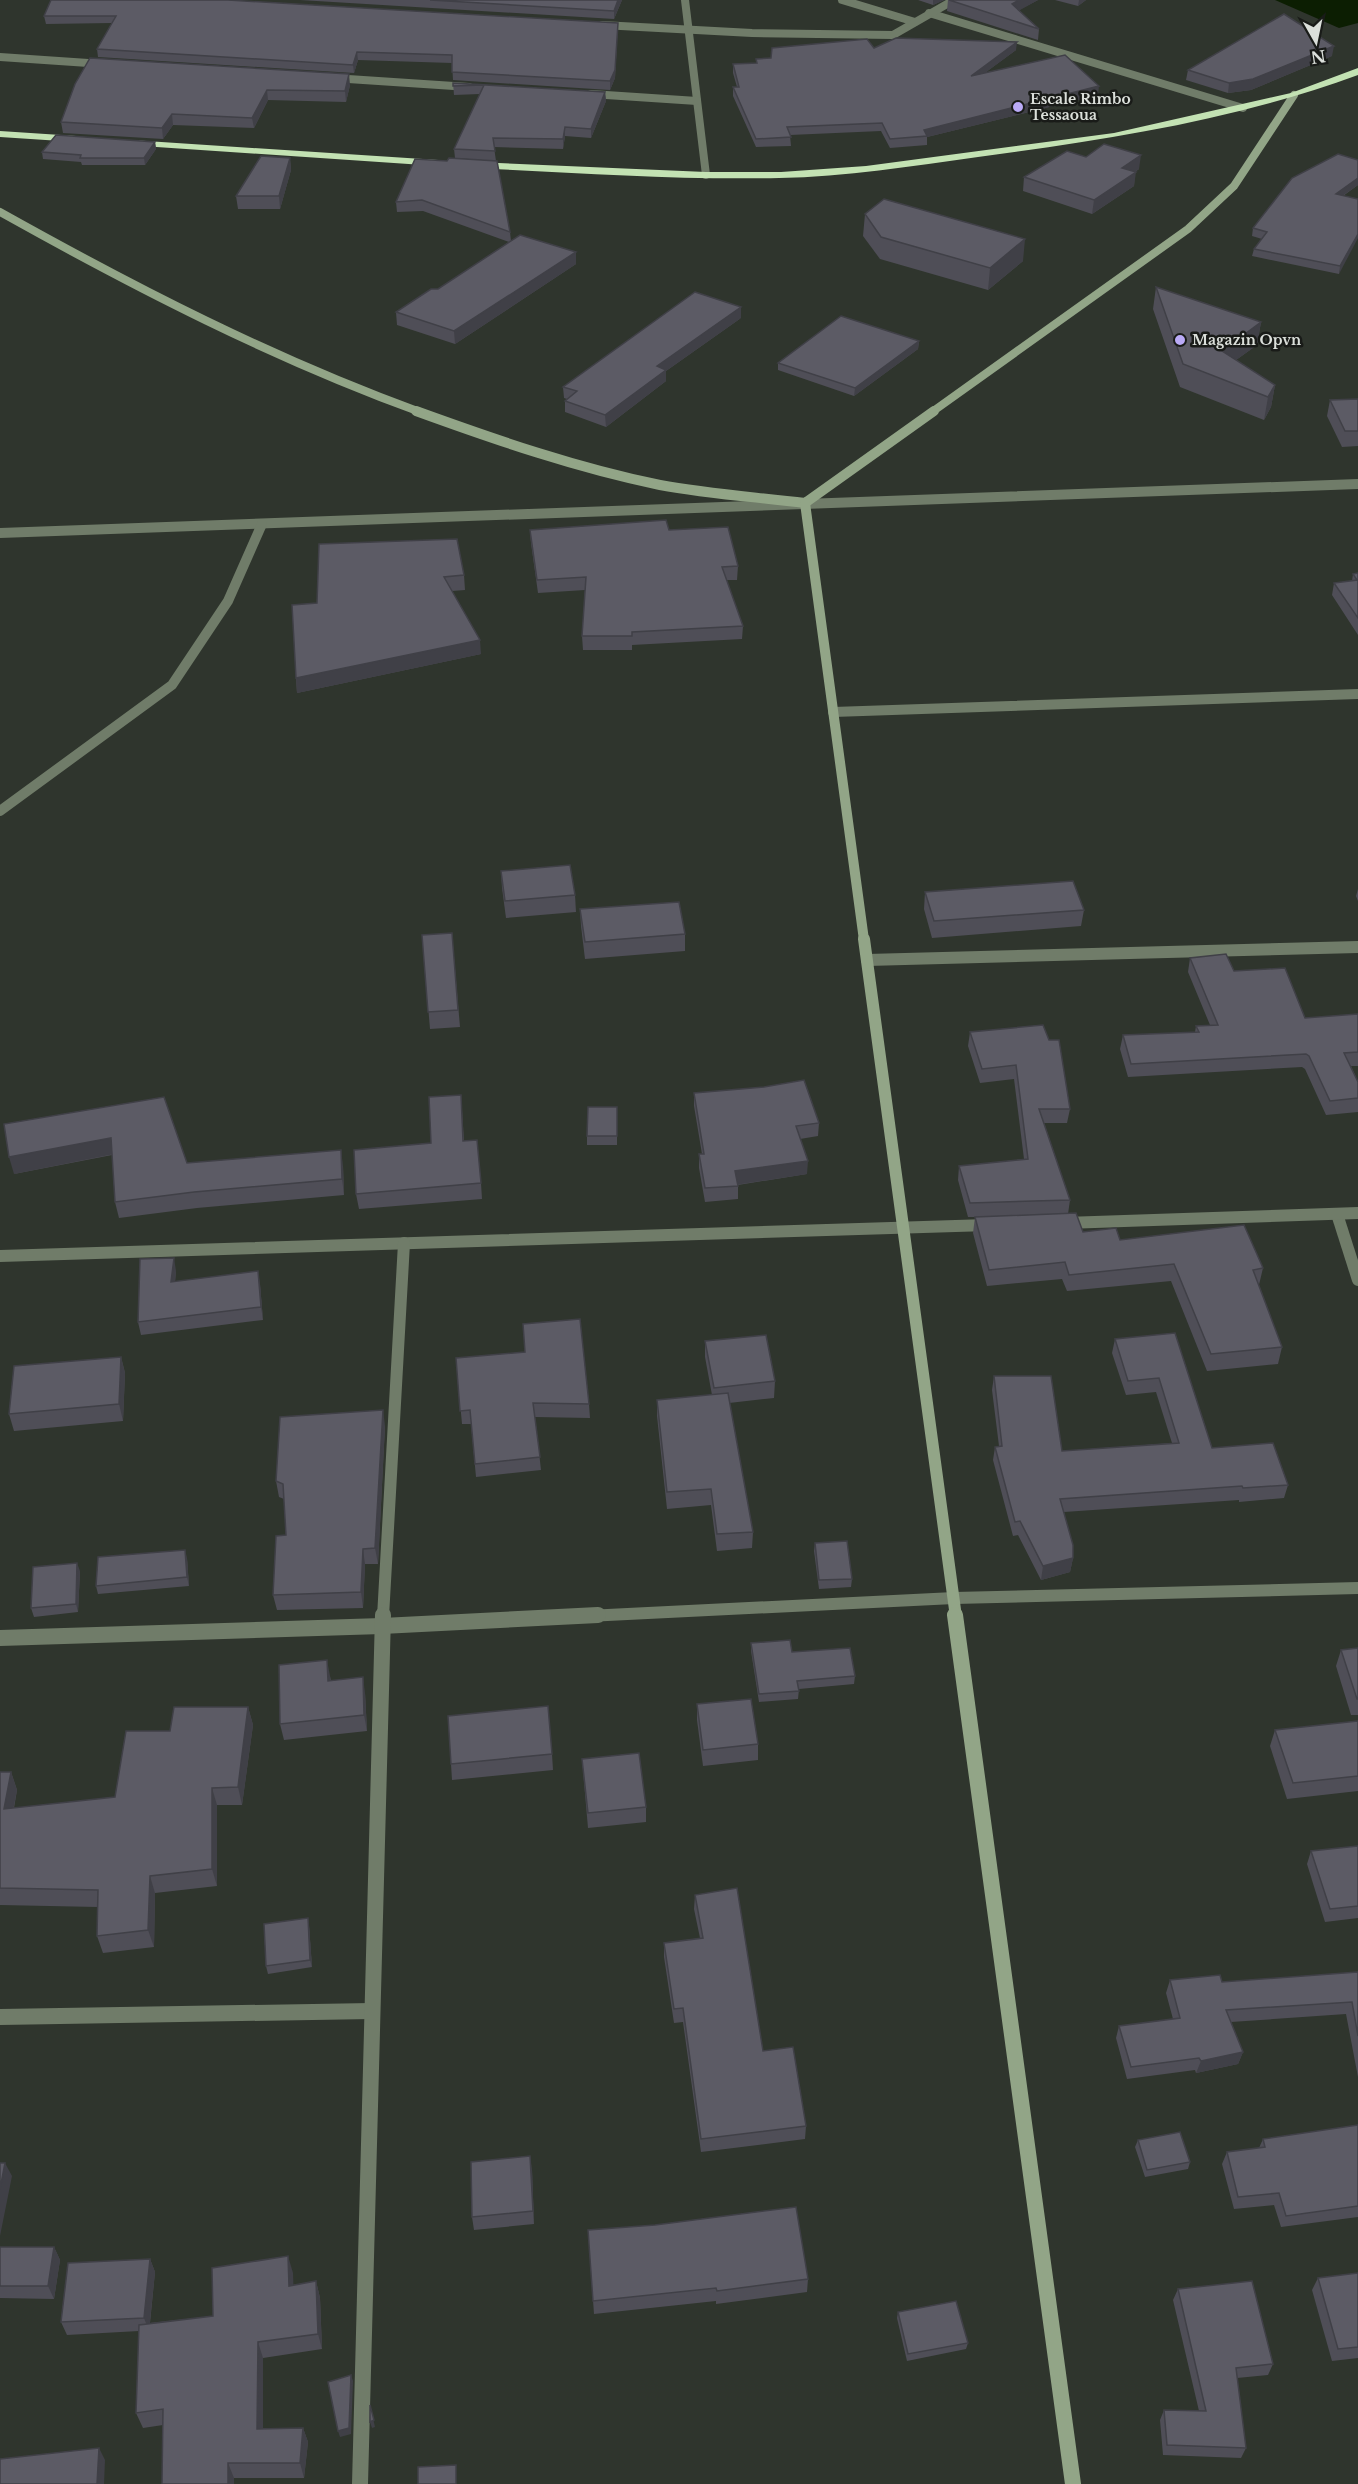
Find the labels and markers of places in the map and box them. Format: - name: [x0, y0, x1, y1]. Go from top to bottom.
- place label: Escale Rimbo Tessaoua: [1030, 90, 1131, 124]
- marker: Escale Rimbo Tessaoua: [1011, 100, 1025, 114]
- place label: Magazin Opvn: [1192, 331, 1301, 349]
- marker: Magazin Opvn: [1173, 333, 1187, 347]

